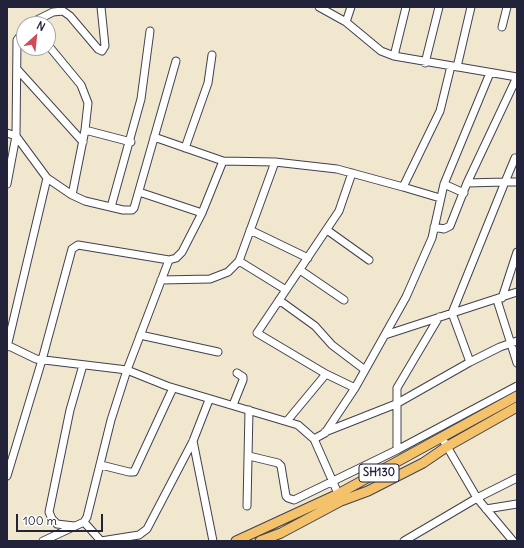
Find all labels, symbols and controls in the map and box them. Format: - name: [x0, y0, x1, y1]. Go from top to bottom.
- north arrow: [16, 16, 56, 56]
- text: N: [34, 18, 48, 34]
- road number: SH130: [359, 464, 399, 482]
- scale bar: [18, 506, 105, 532]
- text: 100 m: [23, 513, 57, 528]

